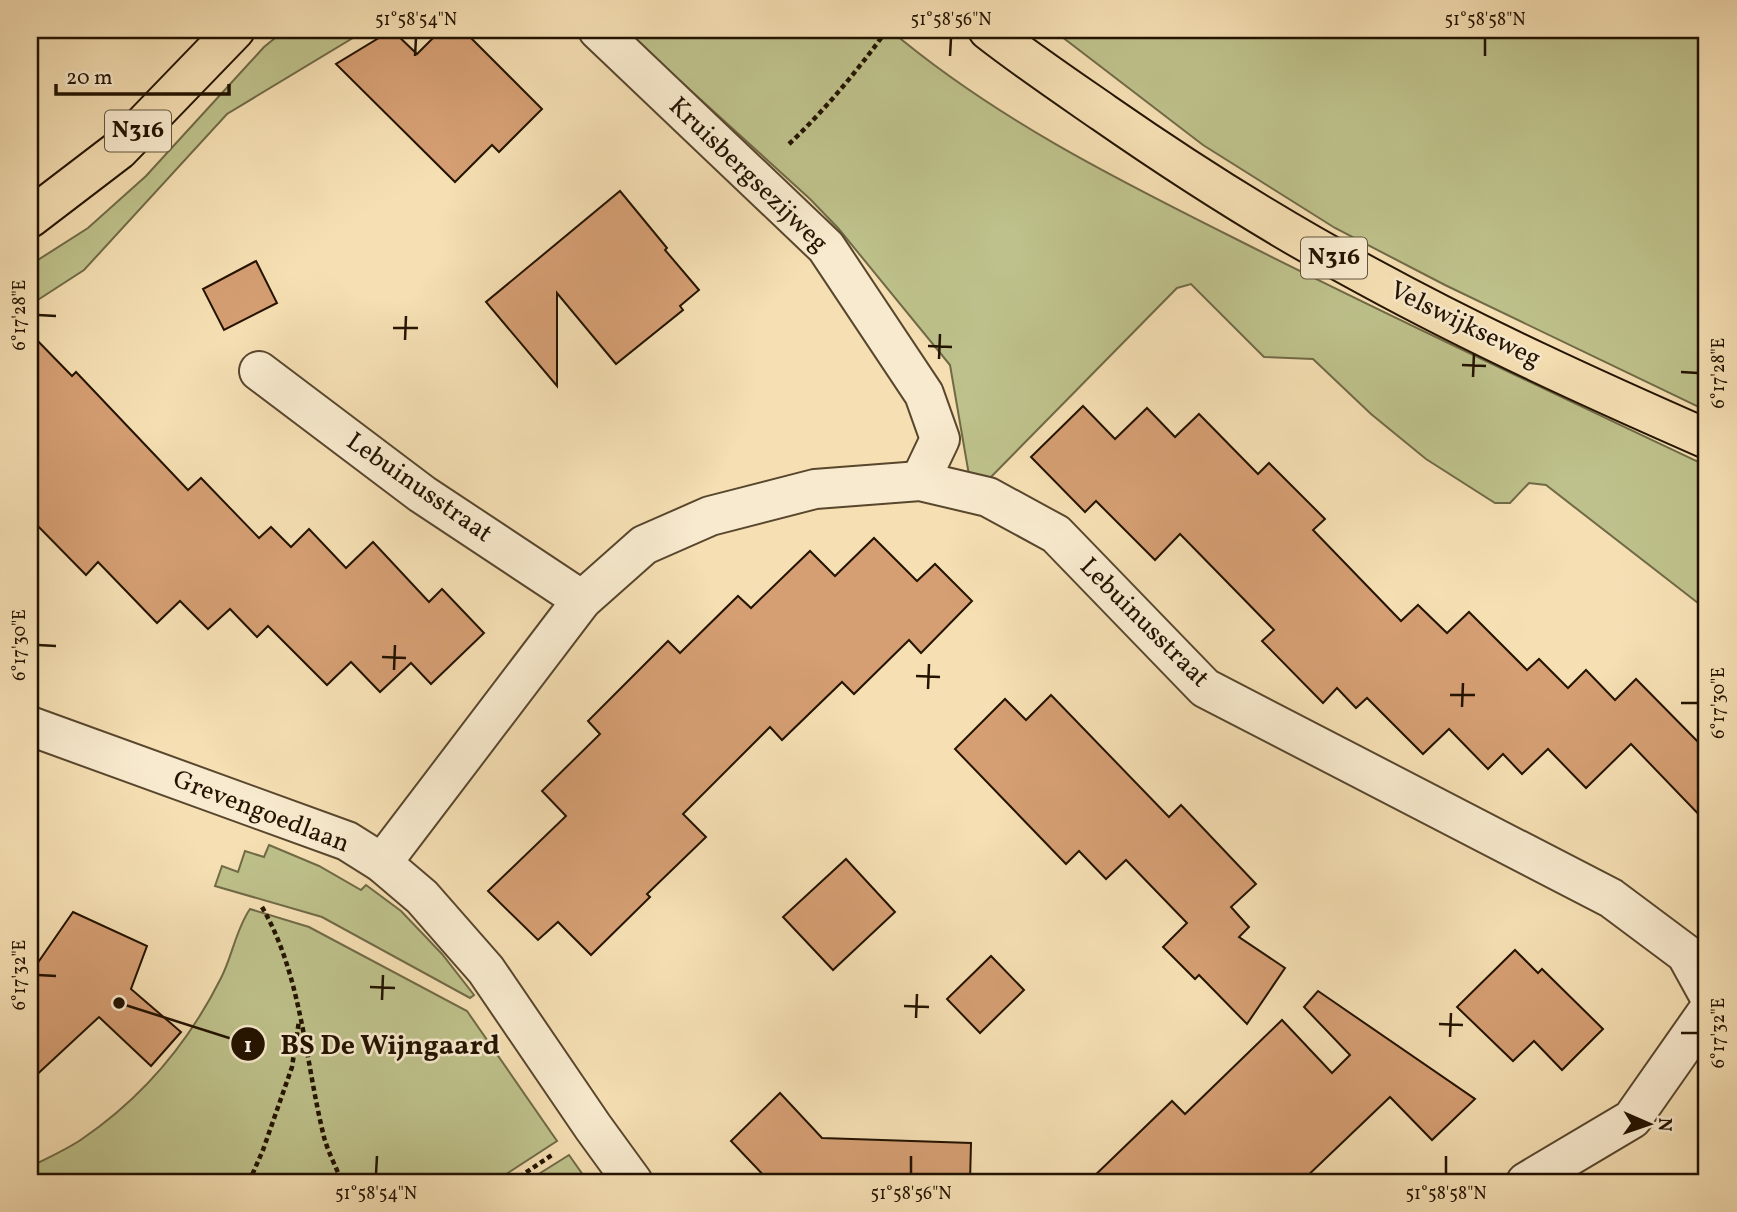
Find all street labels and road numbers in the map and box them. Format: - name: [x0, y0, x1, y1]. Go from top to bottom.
- street label: Kruisbergsezijweg: [660, 89, 836, 261]
- road number: N316: [105, 110, 171, 152]
- road number: N316: [1301, 237, 1367, 278]
- street label: Velswijkseweg: [1383, 273, 1547, 377]
- street label: Lebuinusstraat: [339, 424, 499, 552]
- street label: Lebuinusstraat: [1071, 550, 1217, 696]
- street label: Grevengoedlaan: [167, 762, 355, 862]

